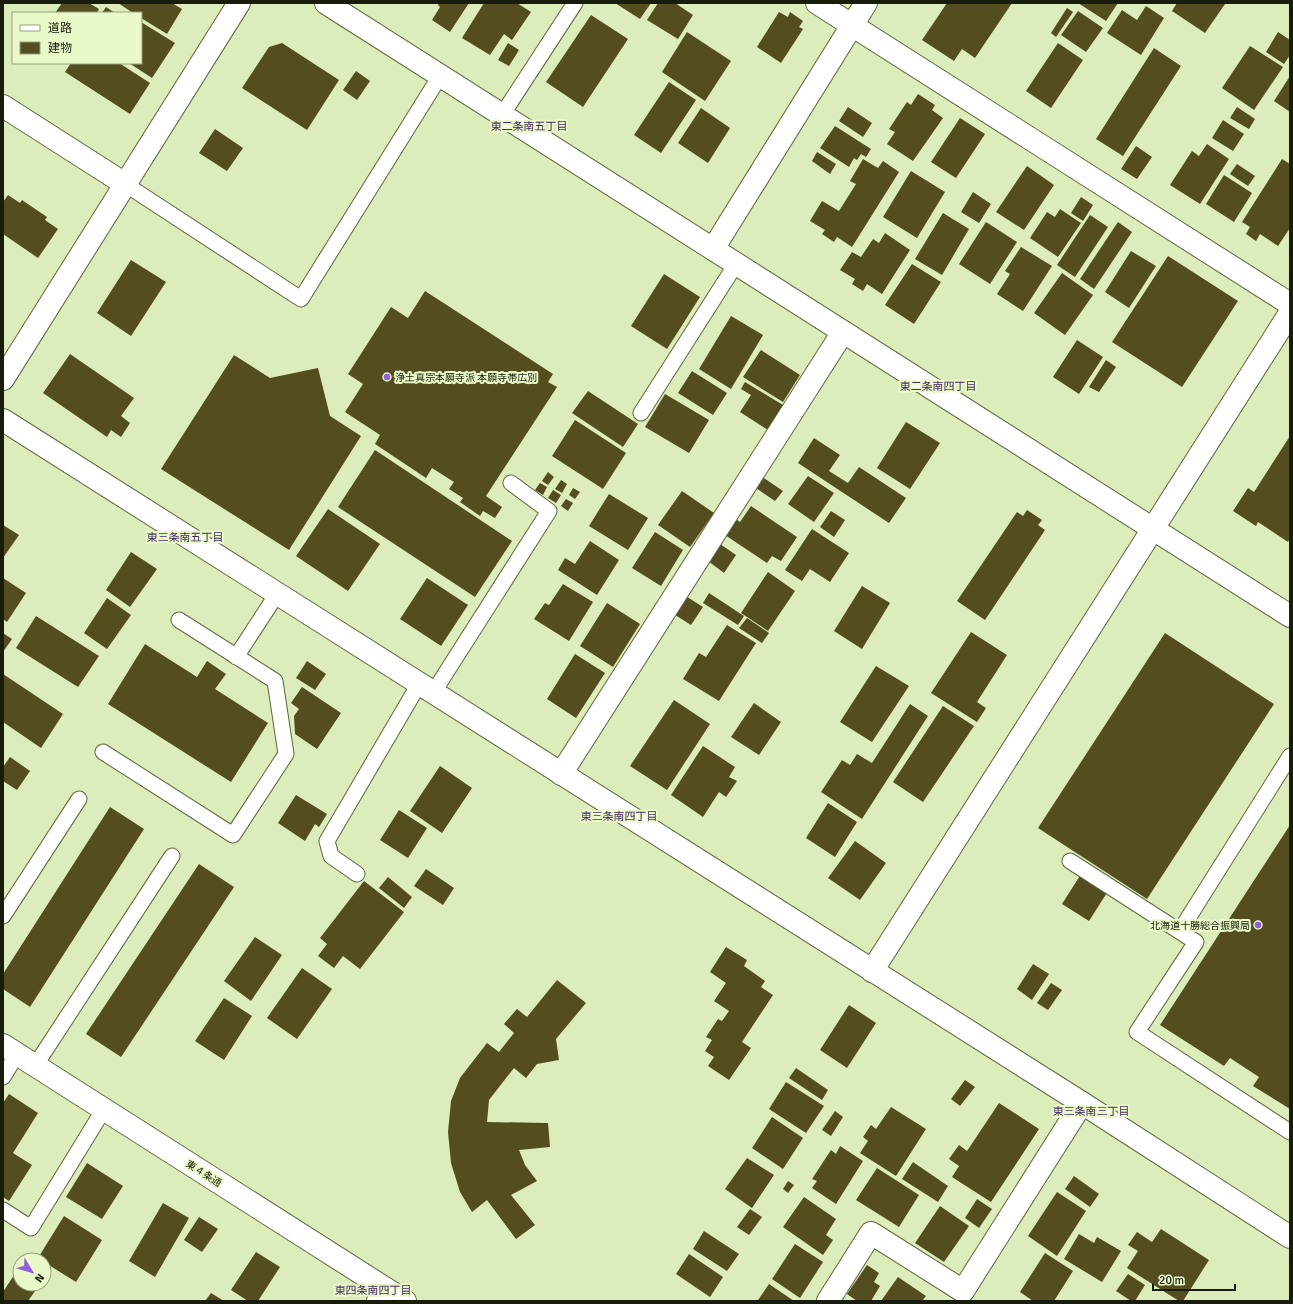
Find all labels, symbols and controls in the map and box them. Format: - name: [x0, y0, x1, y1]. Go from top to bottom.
- legend: [12, 12, 142, 64]
- text: 道路: [48, 21, 72, 36]
- text: 建物: [48, 41, 72, 56]
- district label: 東二条南五丁目: [491, 120, 568, 133]
- marker: 浄土真宗本願寺派 本願寺帯広別: [382, 372, 392, 382]
- place label: 浄土真宗本願寺派 本願寺帯広別: [395, 372, 537, 384]
- district label: 東二条南四丁目: [900, 380, 977, 393]
- district label: 東三条南五丁目: [147, 531, 224, 544]
- district label: 東三条南四丁目: [581, 810, 658, 823]
- place label: 北海道十勝総合振興局: [1150, 920, 1250, 932]
- marker: 北海道十勝総合振興局: [1253, 920, 1263, 930]
- district label: 東三条南三丁目: [1053, 1105, 1130, 1118]
- street label: 東４条通: [183, 1158, 224, 1190]
- north arrow: [12, 1252, 52, 1292]
- scale bar: [1153, 1266, 1235, 1292]
- text: N: [32, 1271, 47, 1285]
- text: 20 m: [1159, 1273, 1184, 1288]
- district label: 東四条南四丁目: [335, 1284, 412, 1297]

